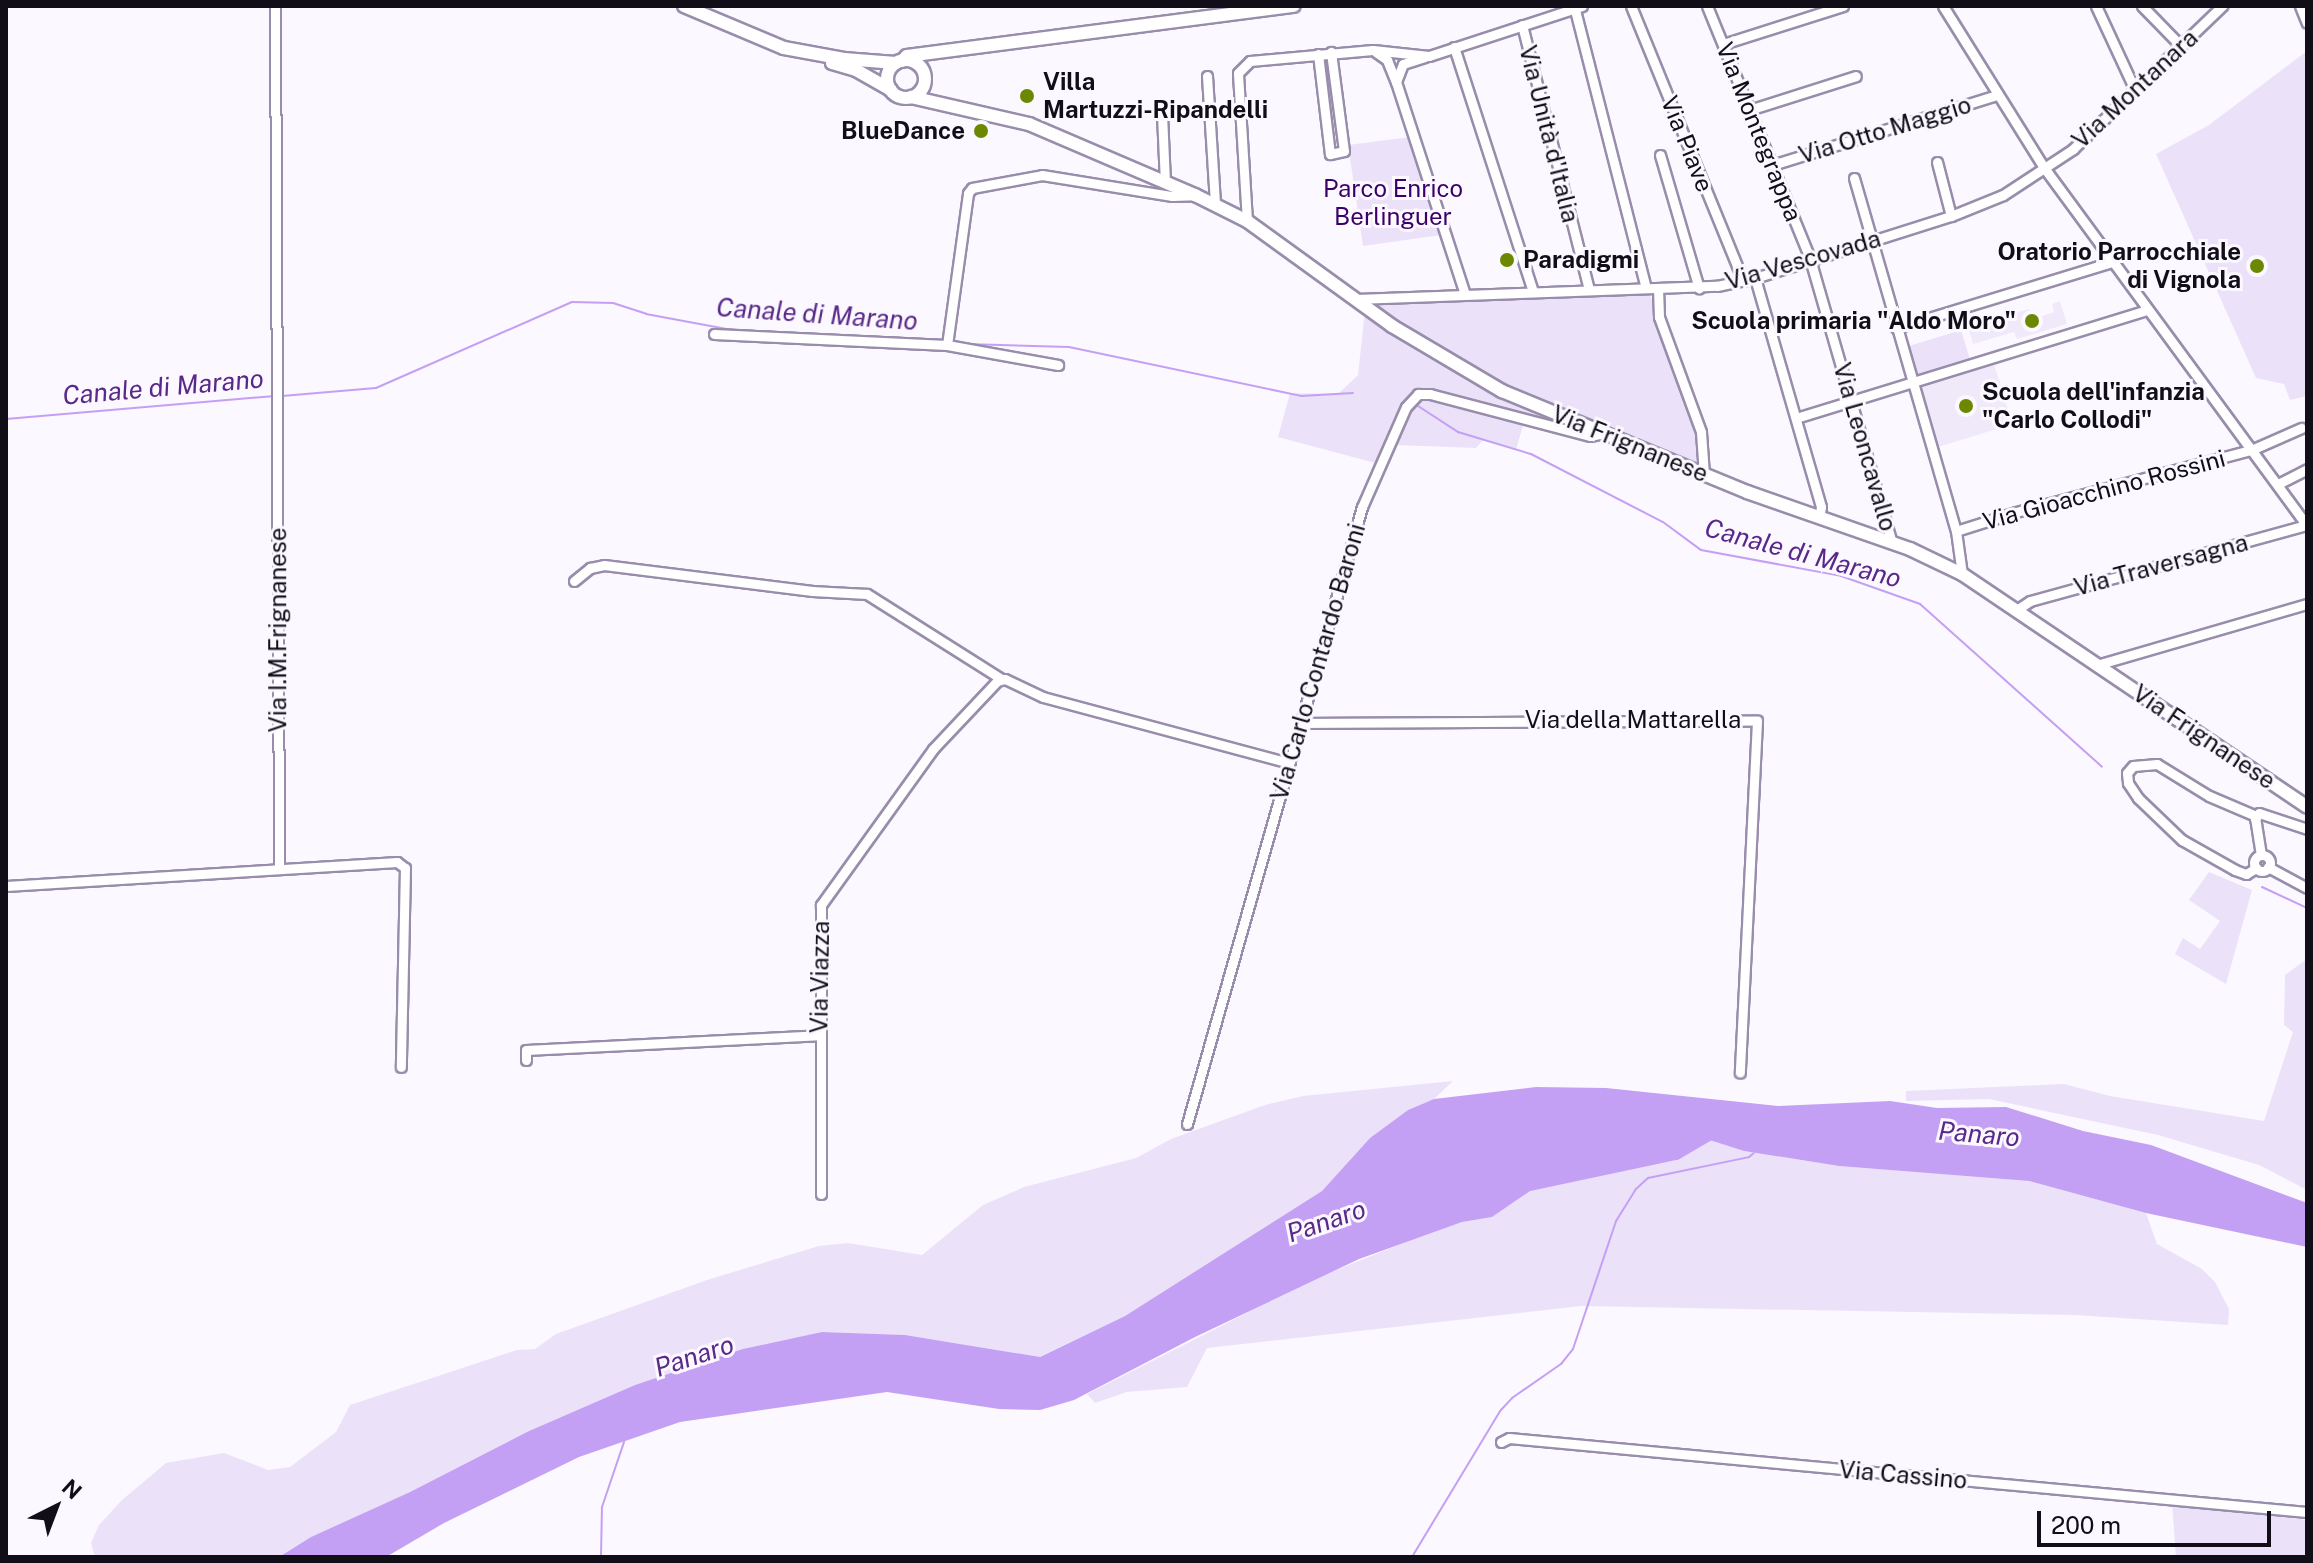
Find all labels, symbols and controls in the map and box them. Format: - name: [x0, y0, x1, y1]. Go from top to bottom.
- street label: Via Montanara: [2066, 24, 2204, 154]
- street label: Via Montegrappa: [1710, 38, 1808, 226]
- street label: Via Unità d'Italia: [1513, 42, 1585, 226]
- place label: Villa Martuzzi-Ripandelli: [1043, 68, 1268, 124]
- marker: Villa Martuzzi-Ripandelli: [1018, 87, 1036, 105]
- street label: Via Otto Maggio: [1795, 90, 1975, 170]
- street label: Via Piave: [1655, 92, 1719, 196]
- place label: BlueDance: [841, 117, 965, 145]
- marker: BlueDance: [972, 122, 990, 140]
- park label: Parco Enrico Berlinguer: [1323, 175, 1463, 231]
- street label: Via Vescovada: [1722, 224, 1884, 296]
- place label: Oratorio Parrocchiale di Vignola: [1998, 238, 2241, 294]
- place label: Paradigmi: [1523, 246, 1639, 274]
- marker: Paradigmi: [1498, 251, 1516, 269]
- marker: Oratorio Parrocchiale di Vignola: [2248, 257, 2266, 275]
- water label: Canale di Marano: [715, 291, 919, 337]
- place label: Scuola primaria "Aldo Moro": [1691, 307, 2016, 335]
- marker: Scuola primaria "Aldo Moro": [2023, 312, 2041, 330]
- street label: Via Leoncavallo: [1827, 360, 1903, 534]
- water label: Canale di Marano: [61, 363, 265, 411]
- place label: Scuola dell'infanzia "Carlo Collodi": [1982, 378, 2205, 434]
- marker: Scuola dell'infanzia "Carlo Collodi": [1957, 397, 1975, 415]
- street label: Via Frignanese: [1548, 400, 1712, 488]
- street label: Via Gioacchino Rossini: [1980, 444, 2228, 536]
- water label: Canale di Marano: [1701, 512, 1905, 594]
- street label: Via Carlo Contardo Baroni: [1265, 520, 1371, 804]
- street label: Via I.M.Frignanese: [264, 528, 292, 732]
- street label: Via Traversagna: [2071, 528, 2251, 602]
- street label: Via Frignanese: [2127, 679, 2281, 795]
- street label: Via della Mattarella: [1525, 706, 1741, 734]
- street label: Via Viazza: [805, 920, 835, 1034]
- water label: Panaro: [1937, 1115, 2021, 1153]
- water label: Panaro: [1282, 1193, 1370, 1249]
- water label: Panaro: [650, 1329, 738, 1383]
- street label: Via Cassino: [1838, 1455, 1968, 1495]
- north arrow: [16, 1467, 96, 1547]
- text: N: [57, 1474, 87, 1505]
- scale bar: [2041, 1495, 2275, 1545]
- text: 200 m: [2051, 1511, 2121, 1539]

